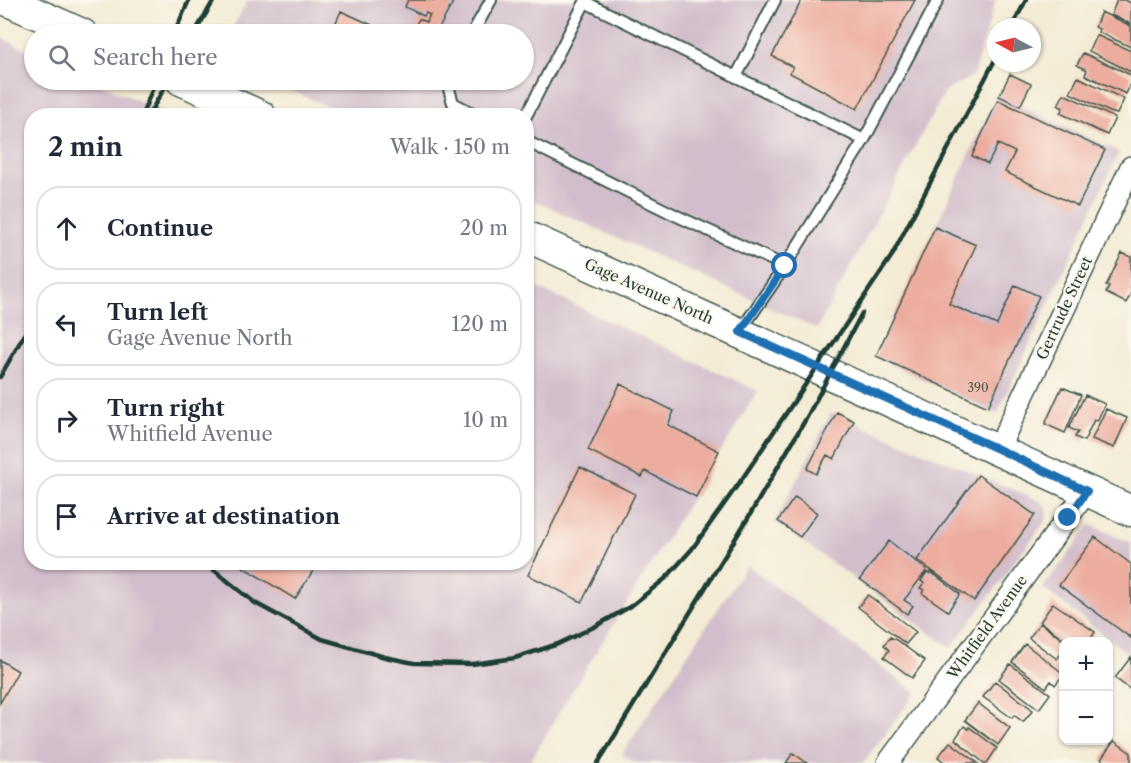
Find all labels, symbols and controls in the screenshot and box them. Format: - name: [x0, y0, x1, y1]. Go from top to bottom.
- north arrow: [987, 18, 1041, 72]
- search box: [24, 24, 534, 90]
- icon: search: [45, 41, 78, 74]
- text: Search here: [93, 44, 218, 71]
- text: 2 min: [48, 131, 123, 163]
- text: Walk · 150 m: [390, 135, 510, 159]
- icon: ahead: [50, 212, 83, 245]
- text: Continue: [107, 215, 213, 242]
- text: 20 m: [460, 216, 508, 240]
- route start: [771, 252, 797, 278]
- street label: Gertrude Street: [1032, 253, 1097, 363]
- street label: Gage Avenue North: [582, 254, 717, 328]
- text: Turn left: [107, 299, 208, 326]
- icon: left: [50, 308, 83, 341]
- text: 120 m: [451, 312, 508, 336]
- text: Gage Avenue North: [107, 326, 293, 350]
- house number: 390: [967, 380, 989, 395]
- text: Turn right: [107, 395, 225, 422]
- icon: right: [50, 404, 83, 437]
- text: 10 m: [463, 408, 508, 432]
- text: Whitfield Avenue: [107, 422, 273, 446]
- icon: arrive: [50, 500, 83, 533]
- text: Arrive at destination: [107, 503, 340, 530]
- route end: [1054, 504, 1080, 530]
- street label: Whitfield Avenue: [942, 571, 1031, 684]
- map controls: [1059, 637, 1113, 745]
- button: +: [1059, 637, 1113, 691]
- button: −: [1059, 691, 1113, 745]

